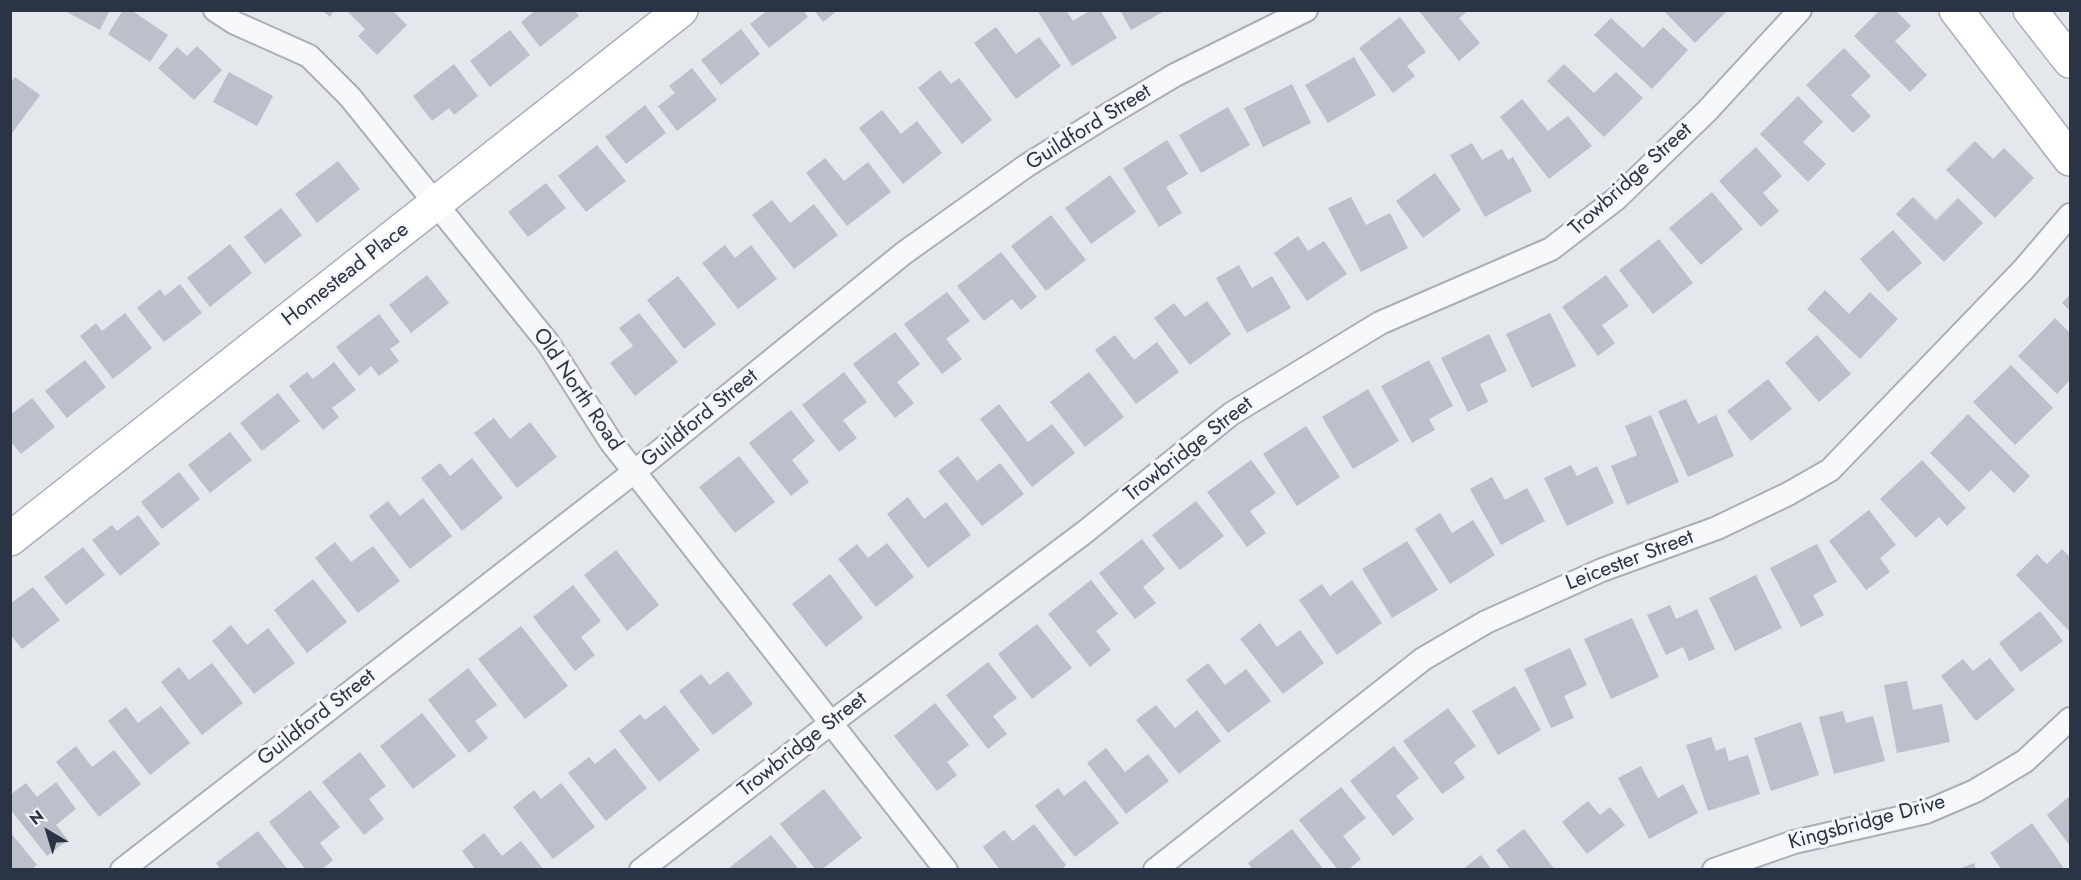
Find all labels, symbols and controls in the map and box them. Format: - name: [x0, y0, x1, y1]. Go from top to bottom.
- street label: Guildford Street: [1022, 80, 1156, 176]
- street label: Trowbridge Street: [1565, 118, 1697, 242]
- street label: Homestead Place: [278, 218, 414, 332]
- street label: Old North Road: [527, 324, 627, 456]
- street label: Guildford Street: [637, 364, 763, 474]
- street label: Trowbridge Street: [1120, 392, 1258, 508]
- street label: Leicester Street: [1563, 525, 1697, 597]
- street label: Guildford Street: [253, 664, 381, 772]
- street label: Trowbridge Street: [734, 687, 872, 803]
- street label: Kingsbridge Drive: [1786, 790, 1948, 856]
- north arrow: [18, 802, 78, 862]
- text: N: [25, 804, 49, 830]

